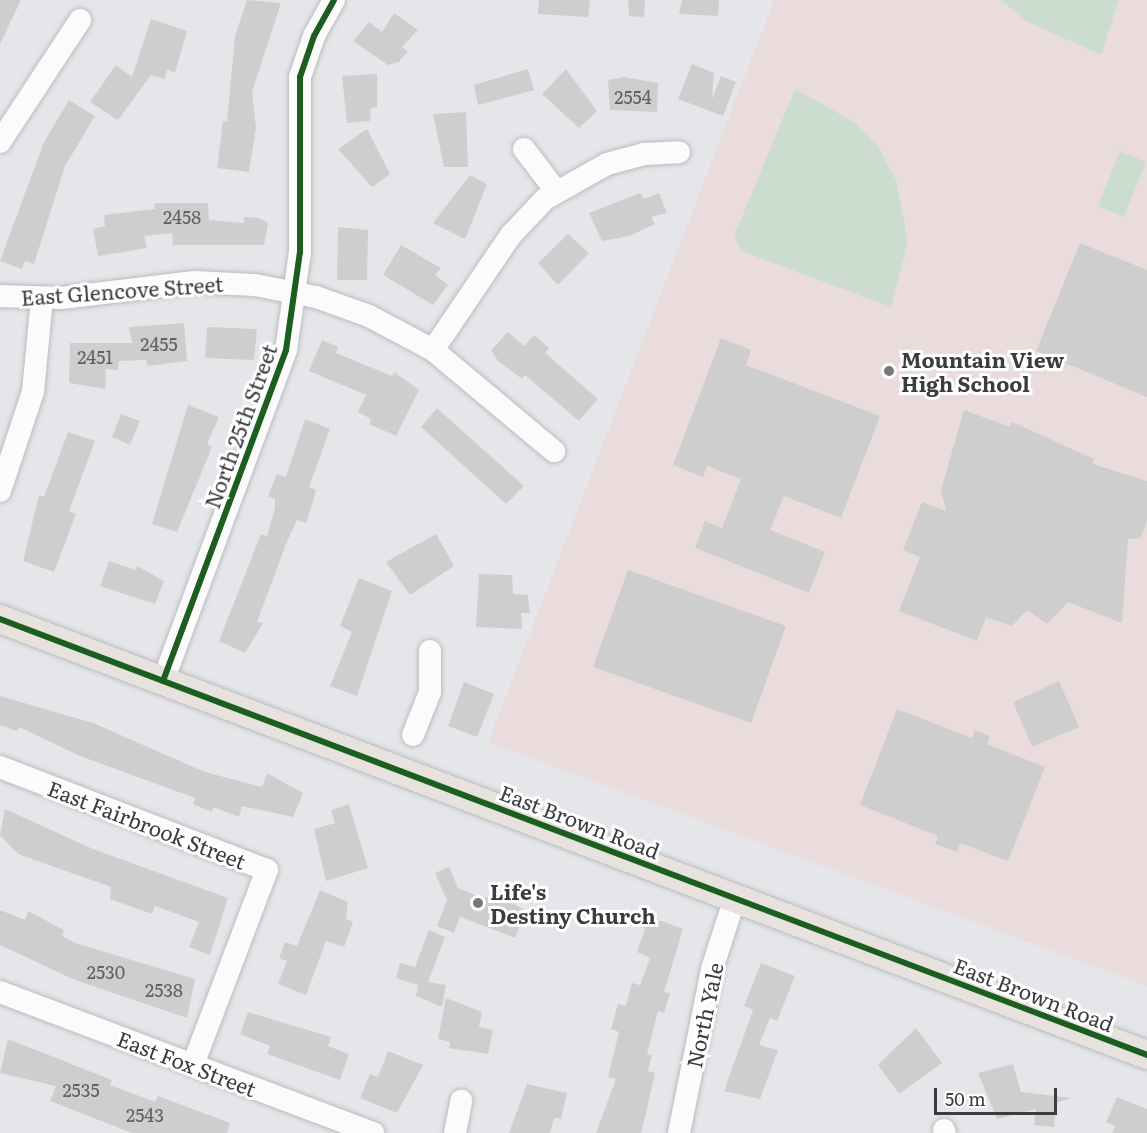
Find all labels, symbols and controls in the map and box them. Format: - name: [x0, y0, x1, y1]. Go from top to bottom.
- house number: 2554: [614, 86, 652, 108]
- house number: 2458: [163, 206, 201, 228]
- street label: East Glencove Street: [20, 270, 224, 310]
- house number: 2455: [140, 333, 178, 355]
- street label: North 25th Street: [199, 340, 281, 512]
- house number: 2451: [77, 346, 113, 368]
- place label: Mountain View High School: [901, 346, 1064, 396]
- marker: Mountain View High School: [882, 364, 896, 378]
- street label: East Fairbrook Street: [44, 775, 250, 873]
- street label: East Brown Road: [496, 779, 664, 863]
- place label: Life's Destiny Church: [490, 878, 656, 928]
- marker: Life's Destiny Church: [471, 896, 485, 910]
- street label: East Brown Road: [950, 952, 1118, 1036]
- street label: North Yale: [681, 960, 727, 1070]
- house number: 2530: [87, 961, 125, 983]
- house number: 2538: [145, 979, 183, 1001]
- street label: East Fox Street: [114, 1025, 260, 1101]
- scale bar: [937, 1076, 1060, 1114]
- house number: 2535: [62, 1079, 100, 1101]
- text: 50 m: [945, 1085, 986, 1112]
- house number: 2543: [126, 1104, 164, 1126]

